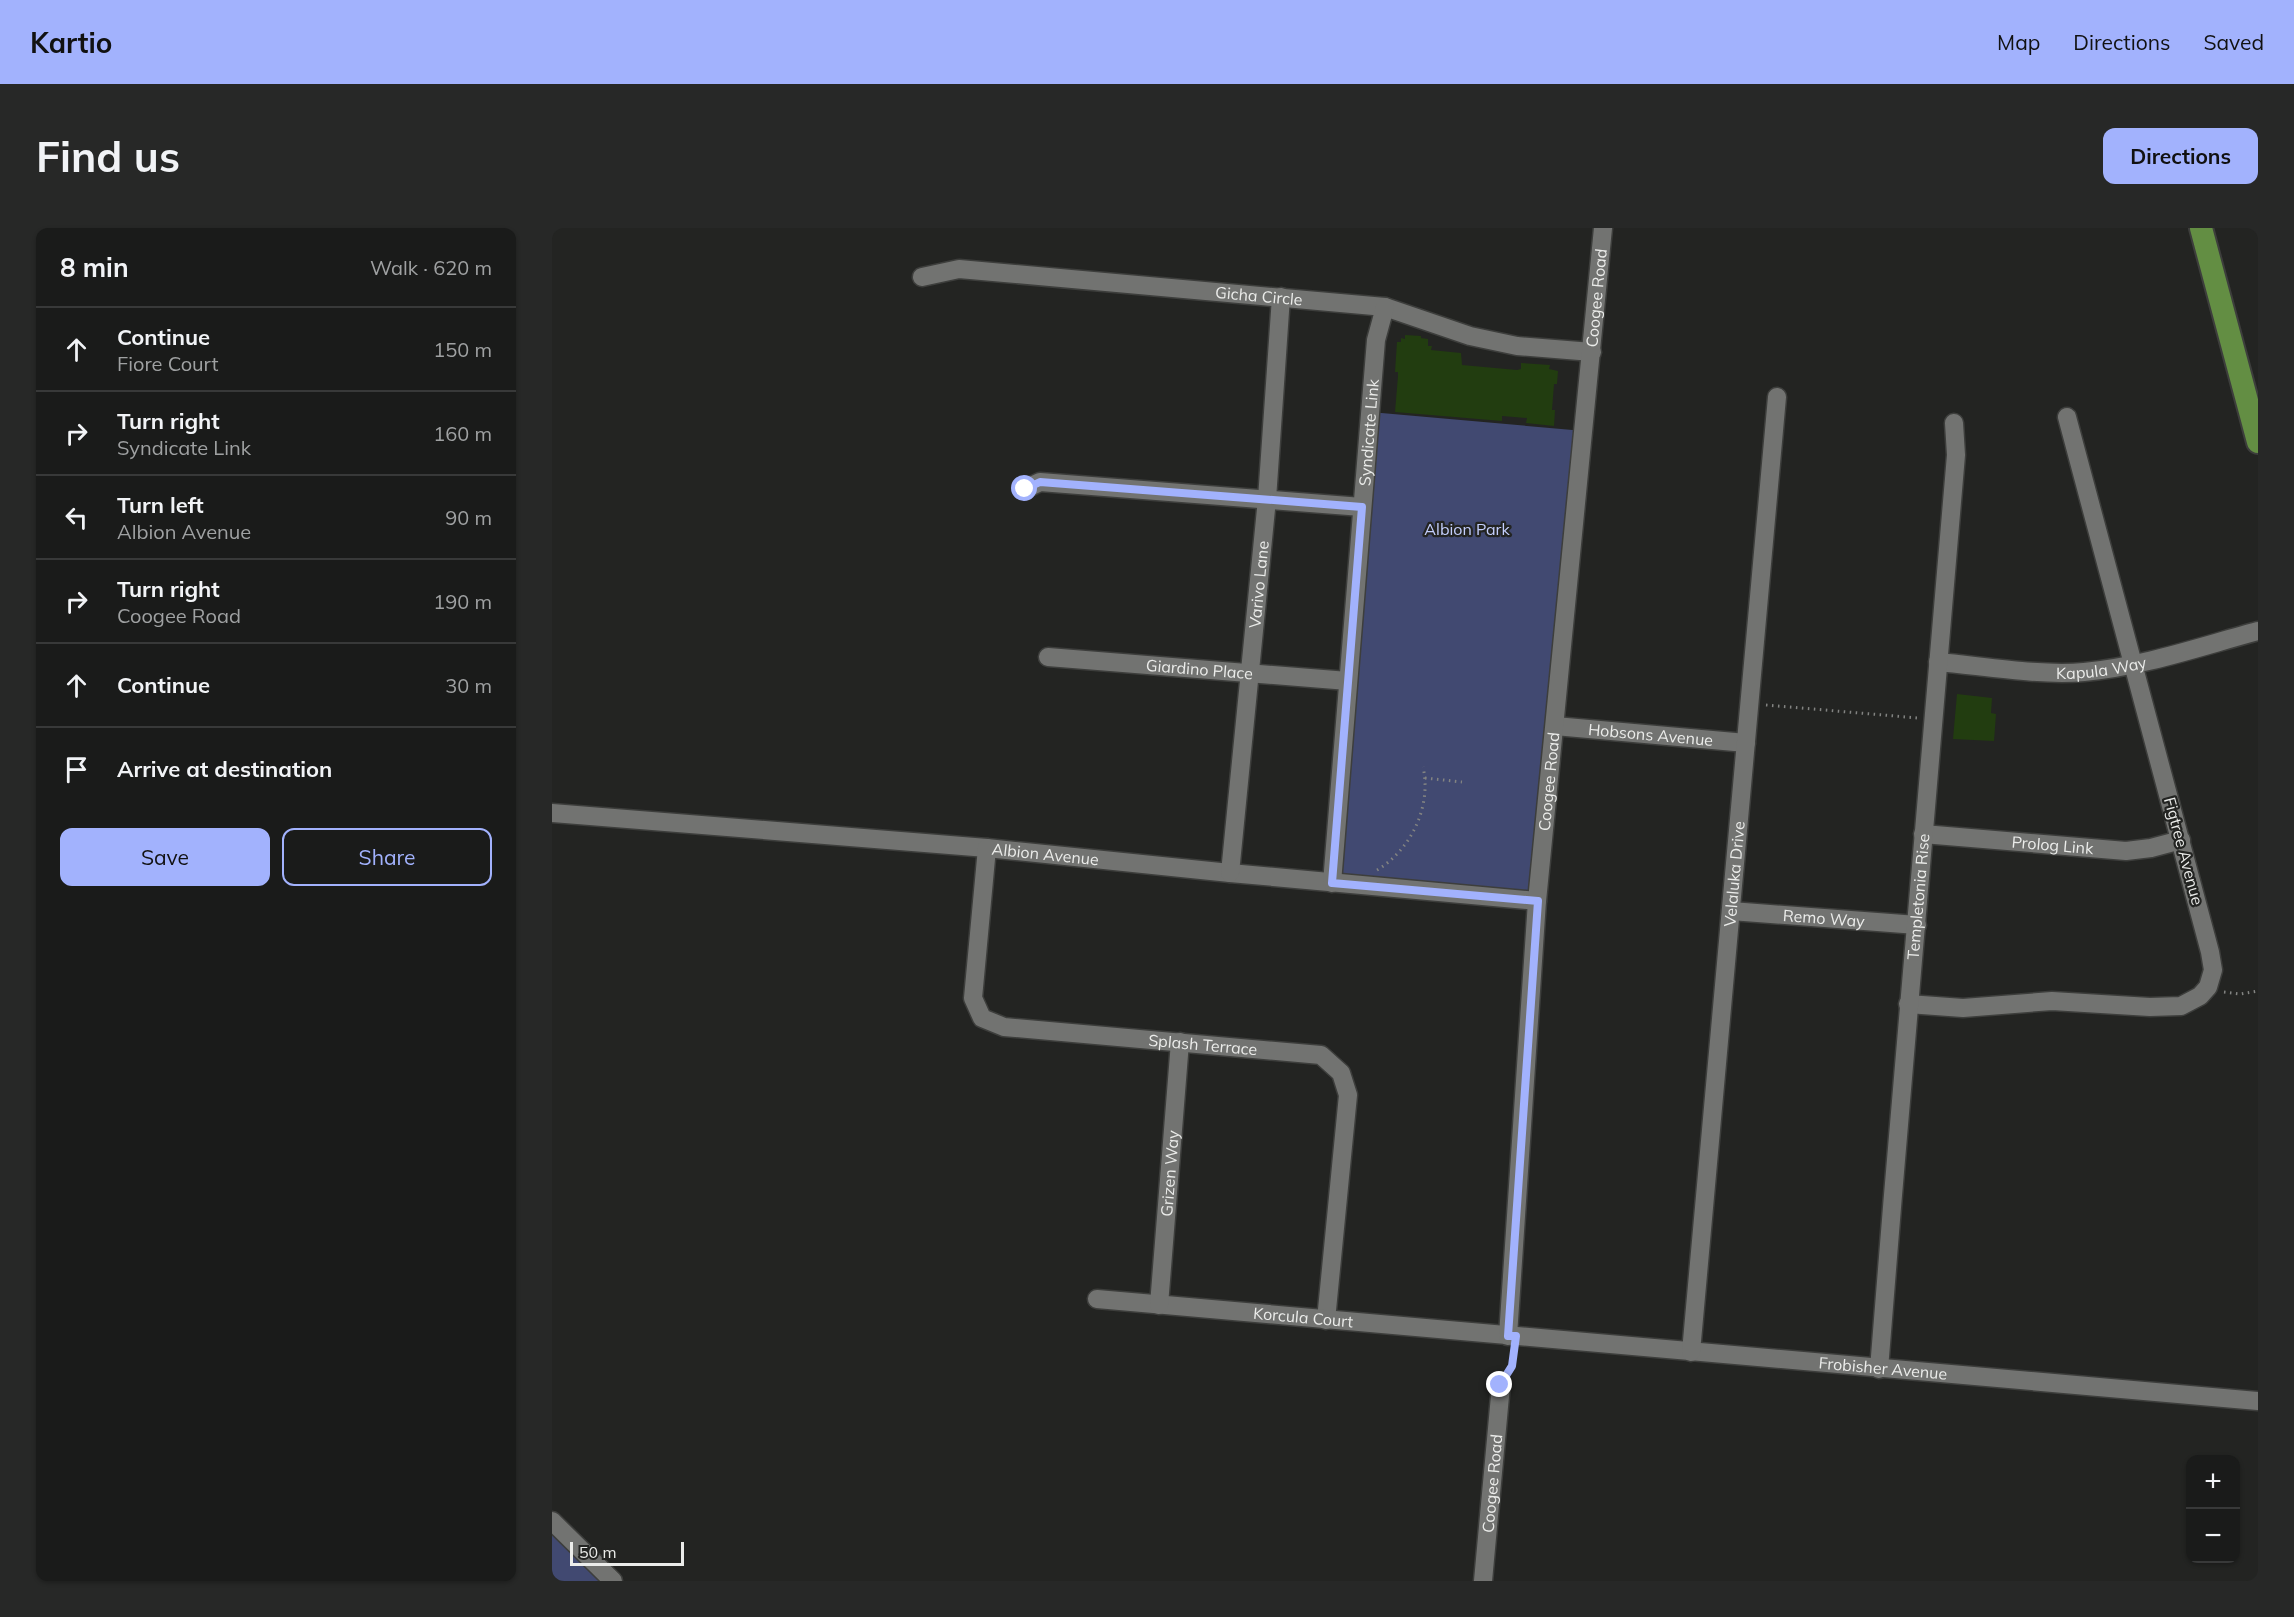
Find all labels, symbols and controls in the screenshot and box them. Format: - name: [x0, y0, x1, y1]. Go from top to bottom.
- text: Kartio: [30, 25, 112, 60]
- text: Map: [1997, 29, 2040, 55]
- text: Directions: [2073, 29, 2170, 55]
- text: Saved: [2203, 29, 2264, 55]
- button: Directions: [2103, 128, 2258, 184]
- text: Find us: [36, 130, 180, 183]
- street label: Coogee Road: [1581, 248, 1611, 348]
- text: 8 min: [60, 251, 129, 284]
- text: Walk · 620 m: [370, 255, 492, 280]
- street label: Gicha Circle: [1214, 282, 1303, 310]
- text: Continue: [117, 323, 210, 351]
- icon: ahead: [60, 333, 93, 366]
- text: 150 m: [433, 337, 492, 362]
- text: Fiore Court: [117, 351, 218, 376]
- street label: Syndicate Link: [1354, 377, 1383, 487]
- text: Turn right: [117, 407, 220, 435]
- icon: right: [60, 417, 93, 450]
- text: 160 m: [433, 421, 492, 446]
- text: Syndicate Link: [117, 435, 251, 460]
- route start: [1011, 475, 1037, 501]
- text: Turn left: [117, 491, 204, 519]
- icon: left: [60, 501, 93, 534]
- text: 90 m: [445, 505, 492, 530]
- text: Albion Avenue: [117, 519, 251, 544]
- park label: Albion Park: [1424, 519, 1510, 539]
- street label: Varivo Lane: [1244, 540, 1273, 629]
- text: Turn right: [117, 575, 220, 603]
- icon: right: [60, 585, 93, 618]
- text: 190 m: [433, 589, 492, 614]
- text: Coogee Road: [117, 603, 241, 628]
- street label: Kapula Way: [2056, 652, 2149, 683]
- street label: Giardino Place: [1145, 655, 1254, 683]
- icon: ahead: [60, 669, 93, 702]
- text: Continue: [117, 671, 210, 699]
- text: 30 m: [445, 673, 492, 698]
- street label: Hobsons Avenue: [1587, 719, 1714, 750]
- street label: Coogee Road: [1534, 731, 1564, 832]
- icon: arrive: [60, 753, 93, 786]
- text: Arrive at destination: [117, 755, 332, 783]
- street label: Figtree Avenue: [2160, 795, 2208, 907]
- street label: Velaluka Drive: [1719, 820, 1749, 928]
- button: Save: [60, 828, 270, 886]
- button: Share: [282, 828, 492, 886]
- street label: Prolog Link: [2011, 831, 2095, 858]
- street label: Templetonia Rise: [1903, 833, 1933, 961]
- street label: Albion Avenue: [991, 839, 1100, 869]
- street label: Remo Way: [1782, 905, 1866, 931]
- street label: Splash Terrace: [1148, 1030, 1258, 1059]
- street label: Grizen Way: [1156, 1129, 1183, 1217]
- street label: Korcula Court: [1252, 1303, 1354, 1331]
- street label: Frobisher Avenue: [1818, 1352, 1948, 1384]
- route end: [1486, 1371, 1512, 1397]
- street label: Coogee Road: [1477, 1433, 1506, 1534]
- map controls: [2186, 1455, 2240, 1563]
- button: +: [2186, 1455, 2240, 1509]
- button: −: [2186, 1509, 2240, 1563]
- scale bar: [570, 1539, 684, 1566]
- text: 50 m: [579, 1542, 616, 1562]

